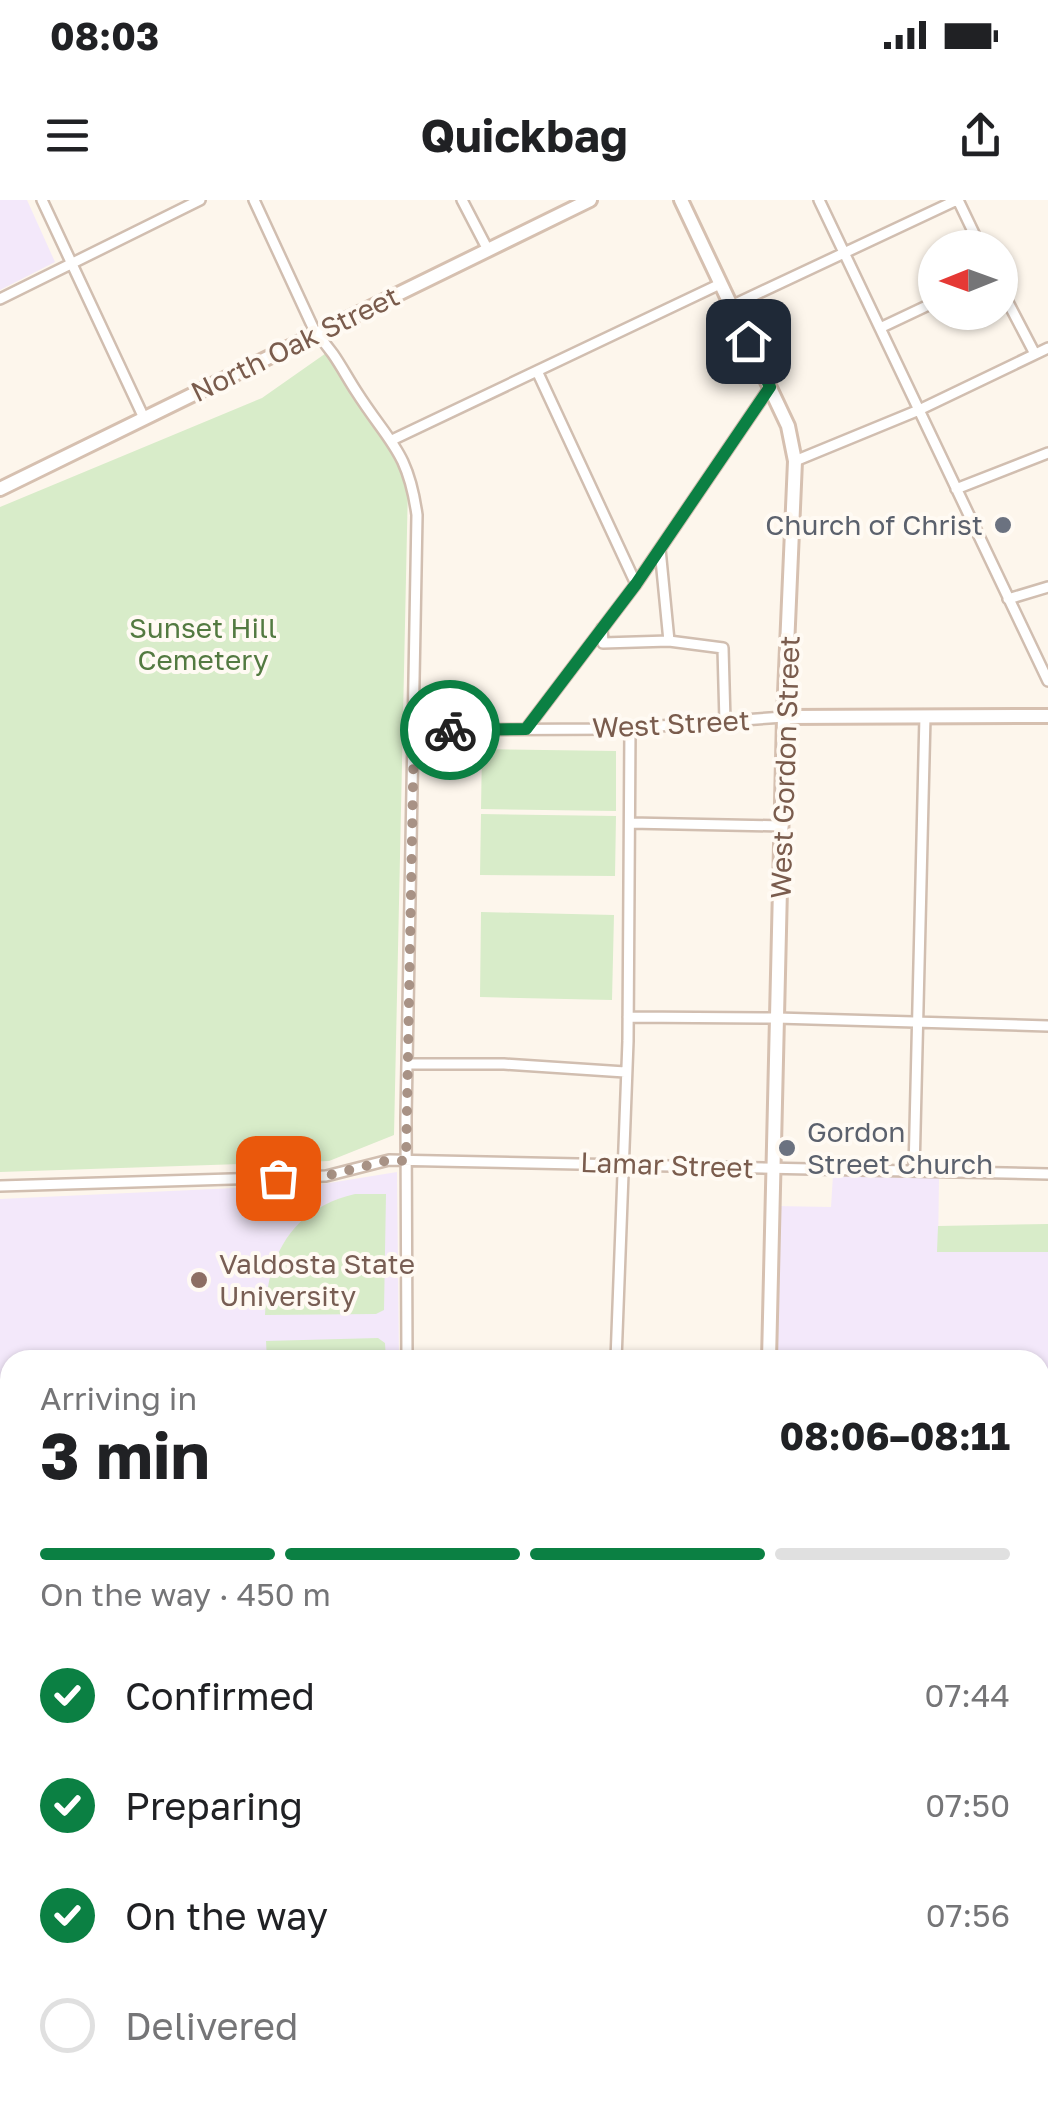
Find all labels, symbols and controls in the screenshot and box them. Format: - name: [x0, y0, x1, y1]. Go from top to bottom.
- text: 08:03: [50, 13, 159, 58]
- icon: menu: [40, 108, 95, 163]
- text: Quickbag: [420, 108, 628, 162]
- icon: share: [953, 108, 1008, 163]
- north arrow: [918, 230, 1018, 330]
- map controls: [918, 230, 1018, 330]
- street label: North Oak Street: [185, 279, 404, 408]
- pin: [706, 299, 791, 384]
- icon: home: [721, 314, 776, 369]
- place label: Church of Christ: [765, 508, 983, 541]
- marker: Church of Christ: [992, 514, 1014, 536]
- park label: Sunset Hill Cemetery: [129, 611, 277, 676]
- street label: West Gordon Street: [763, 635, 806, 899]
- courier: [400, 680, 500, 780]
- icon: bike: [423, 703, 478, 758]
- street label: West Street: [591, 703, 751, 744]
- place label: Gordon Street Church: [807, 1115, 993, 1180]
- pin: [236, 1136, 321, 1221]
- marker: Gordon Street Church: [776, 1137, 798, 1159]
- street label: Lamar Street: [580, 1145, 754, 1184]
- icon: bag: [251, 1151, 306, 1206]
- place label: Valdosta State University: [219, 1247, 415, 1312]
- marker: Valdosta State University: [188, 1269, 210, 1291]
- text: Arriving in: [40, 1379, 197, 1417]
- text: 08:06–08:11: [780, 1413, 1010, 1458]
- text: 3 min: [40, 1415, 210, 1493]
- text: On the way · 450 m: [40, 1575, 331, 1613]
- icon: check: [40, 1668, 95, 1723]
- text: Confirmed: [125, 1673, 315, 1718]
- text: 07:44: [925, 1676, 1010, 1714]
- icon: check: [40, 1778, 95, 1833]
- text: Preparing: [125, 1783, 303, 1828]
- text: 07:50: [925, 1786, 1010, 1824]
- icon: check: [40, 1888, 95, 1943]
- text: On the way: [125, 1893, 328, 1938]
- text: 07:56: [926, 1896, 1010, 1934]
- text: Delivered: [125, 2003, 298, 2048]

